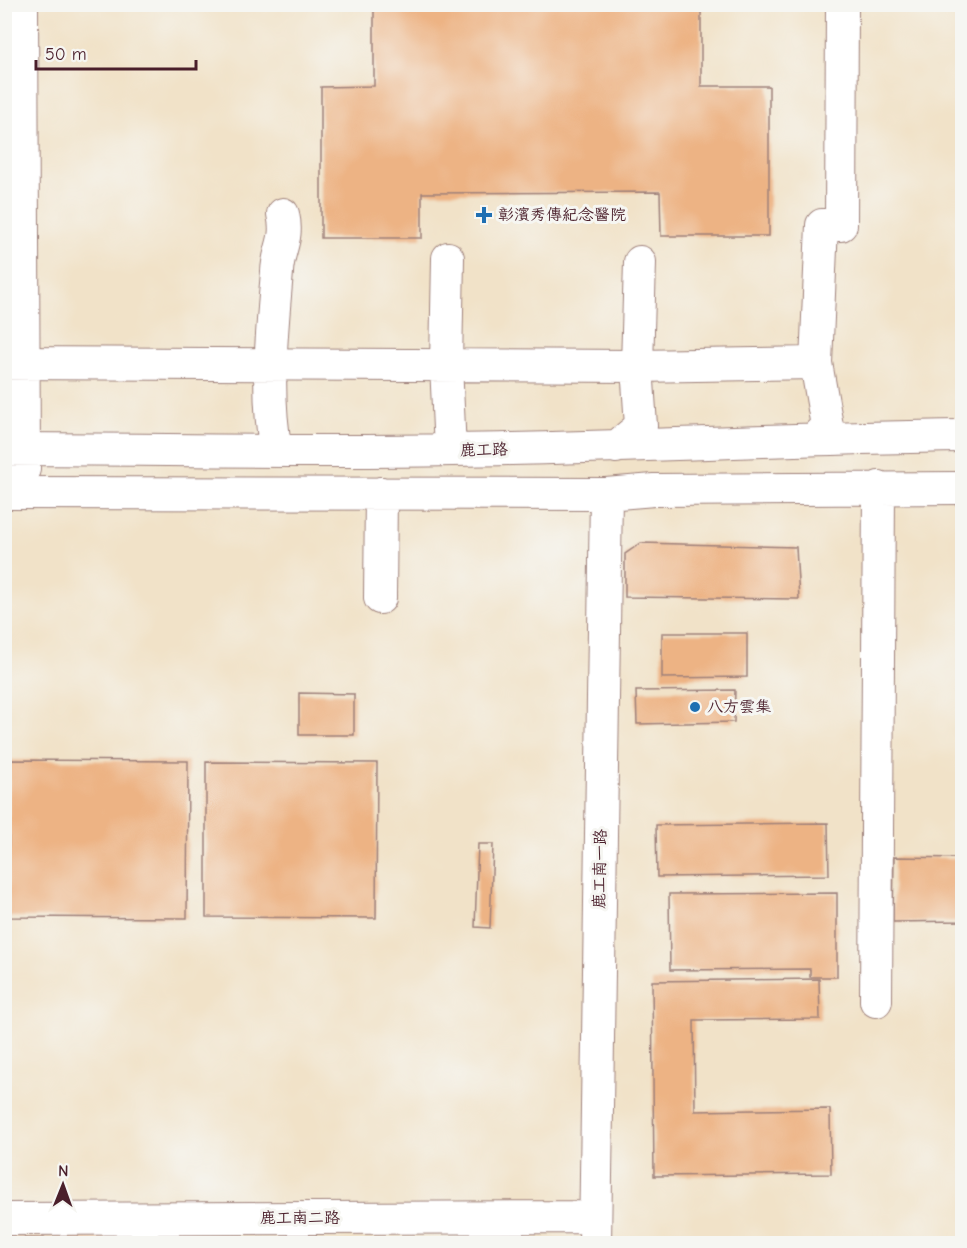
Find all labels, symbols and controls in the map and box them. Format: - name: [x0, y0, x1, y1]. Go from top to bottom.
- scale bar: [36, 33, 196, 71]
- text: 50 m: [45, 44, 87, 65]
- marker: 彰濱秀傳紀念醫院: [475, 206, 493, 224]
- place label: 彰濱秀傳紀念醫院: [498, 206, 626, 224]
- street label: 鹿工路: [460, 441, 508, 459]
- place label: 八方雲集: [707, 698, 771, 716]
- marker: 八方雲集: [688, 700, 702, 714]
- street label: 鹿工南一路: [590, 829, 610, 909]
- north arrow: [33, 1155, 93, 1215]
- text: N: [58, 1162, 69, 1180]
- street label: 鹿工南二路: [260, 1209, 340, 1227]

